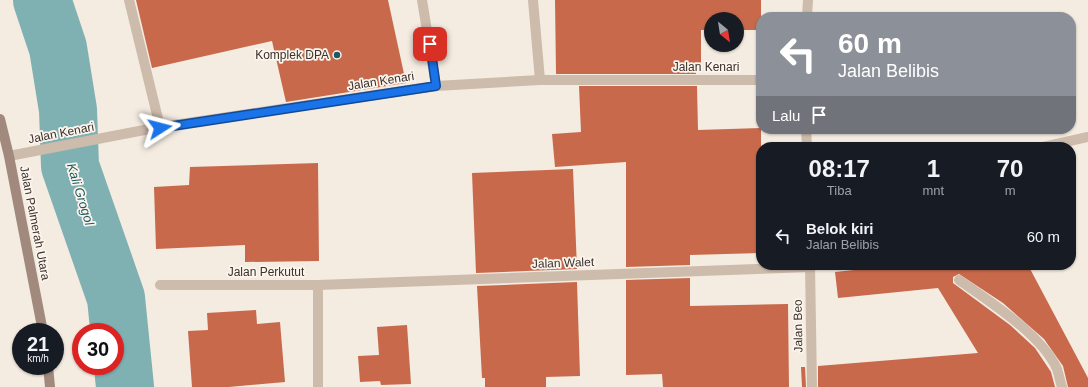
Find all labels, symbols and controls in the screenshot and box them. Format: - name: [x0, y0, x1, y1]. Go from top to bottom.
- north arrow: [704, 12, 744, 52]
- map controls: [704, 12, 744, 52]
- pin: [413, 27, 447, 61]
- icon: left: [772, 28, 824, 80]
- text: 60 m: [838, 28, 902, 59]
- icon: arrive: [419, 33, 441, 55]
- place label: Komplek DPA: [255, 48, 329, 62]
- marker: Komplek DPA: [332, 50, 342, 60]
- street label: Jalan Kenari: [673, 60, 739, 74]
- text: Jalan Belibis: [838, 61, 939, 81]
- street label: Jalan Kenari: [347, 69, 415, 93]
- icon: arrive: [808, 104, 830, 126]
- position arrow: [139, 107, 181, 149]
- text: Lalu: [772, 107, 800, 124]
- street label: Jalan Kenari: [27, 120, 95, 146]
- text: 08:17: [809, 155, 870, 182]
- text: 1: [927, 155, 940, 182]
- text: 70: [997, 155, 1023, 182]
- water label: Kali Grogol: [64, 161, 97, 228]
- street label: Jalan Palmerah Utara: [17, 165, 53, 282]
- text: Tiba: [827, 183, 852, 198]
- text: mnt: [922, 183, 944, 198]
- text: m: [1005, 183, 1015, 198]
- text: Belok kiri: [806, 220, 874, 237]
- icon: left: [772, 225, 794, 247]
- text: 60 m: [1027, 228, 1060, 245]
- text: Jalan Belibis: [806, 237, 879, 252]
- street label: Jalan Walet: [532, 255, 595, 271]
- street label: Jalan Perkutut: [228, 265, 305, 279]
- street label: Jalan Beo: [791, 299, 805, 353]
- speed limit sign: 30: [72, 323, 124, 375]
- text: 21: [27, 333, 49, 355]
- text: km/h: [27, 353, 49, 364]

